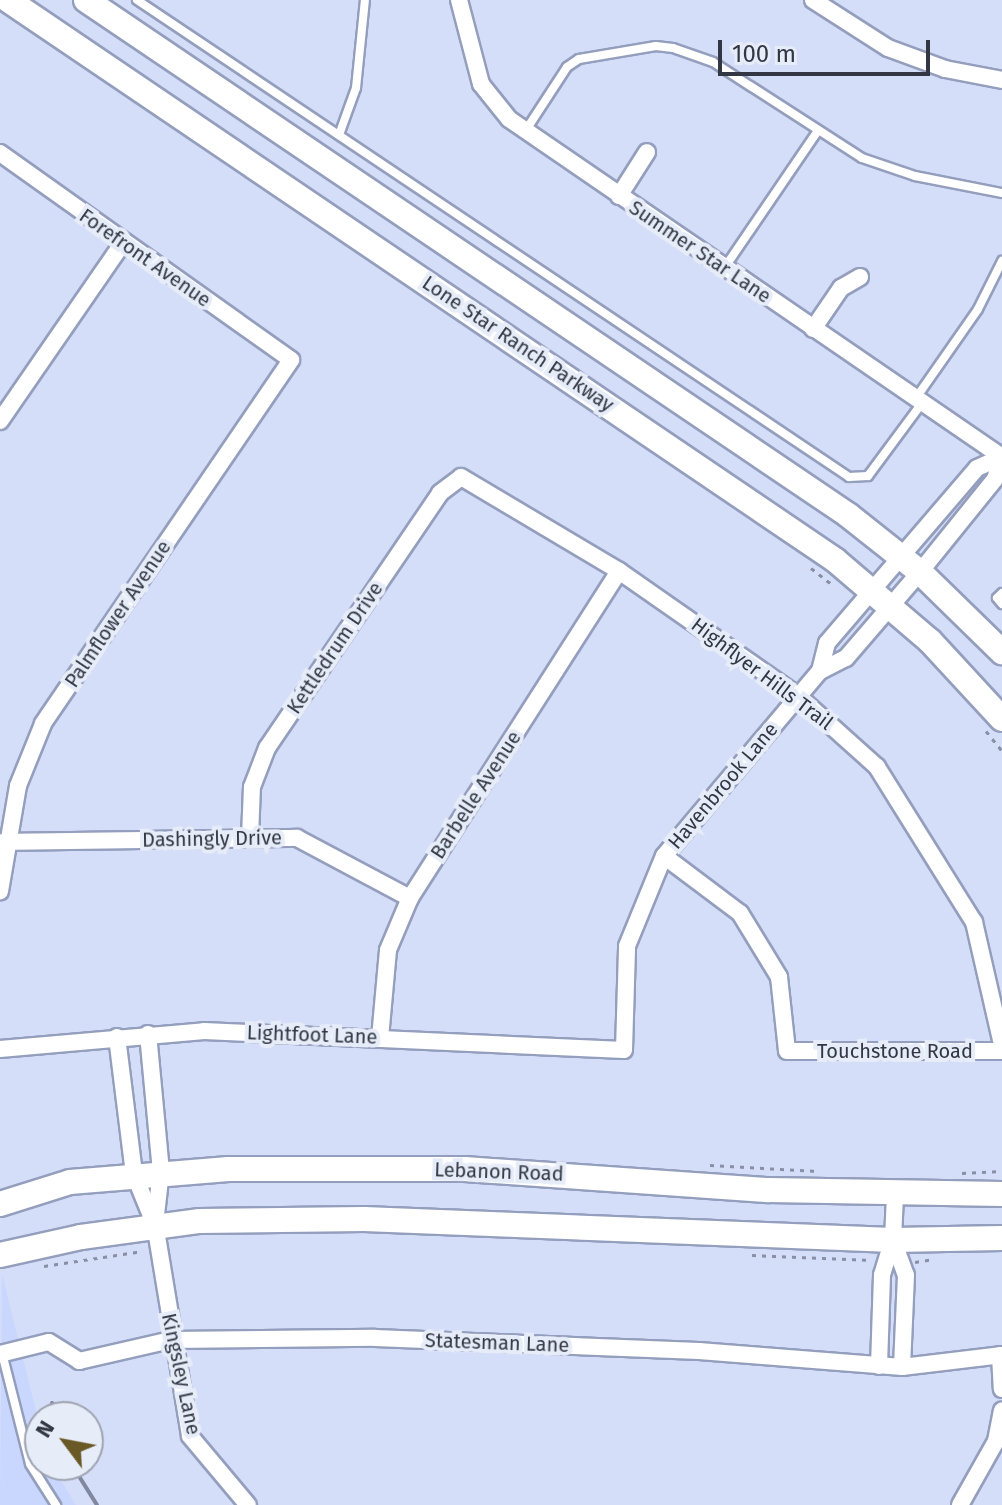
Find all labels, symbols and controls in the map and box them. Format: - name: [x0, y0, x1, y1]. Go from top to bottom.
- scale bar: [722, 24, 934, 74]
- text: 100 m: [732, 40, 796, 68]
- street label: Summer Star Lane: [625, 196, 775, 308]
- street label: Forefront Avenue: [75, 204, 215, 312]
- street label: Lone Star Ranch Parkway: [418, 271, 618, 417]
- street label: Palmflower Avenue: [60, 536, 176, 692]
- street label: Kettledrum Drive: [282, 577, 388, 719]
- street label: Highflyer Hills Trail: [686, 613, 838, 735]
- street label: Havenbrook Lane: [663, 718, 783, 854]
- street label: Barbelle Avenue: [426, 727, 526, 863]
- street label: Dashingly Drive: [142, 826, 282, 852]
- street label: Lightfoot Lane: [246, 1021, 378, 1049]
- street label: Touchstone Road: [817, 1039, 973, 1063]
- street label: Lebanon Road: [434, 1158, 564, 1186]
- street label: Kingsley Lane: [156, 1311, 206, 1437]
- street label: Statesman Lane: [424, 1328, 570, 1358]
- north arrow: [24, 1401, 104, 1481]
- text: N: [30, 1416, 60, 1442]

